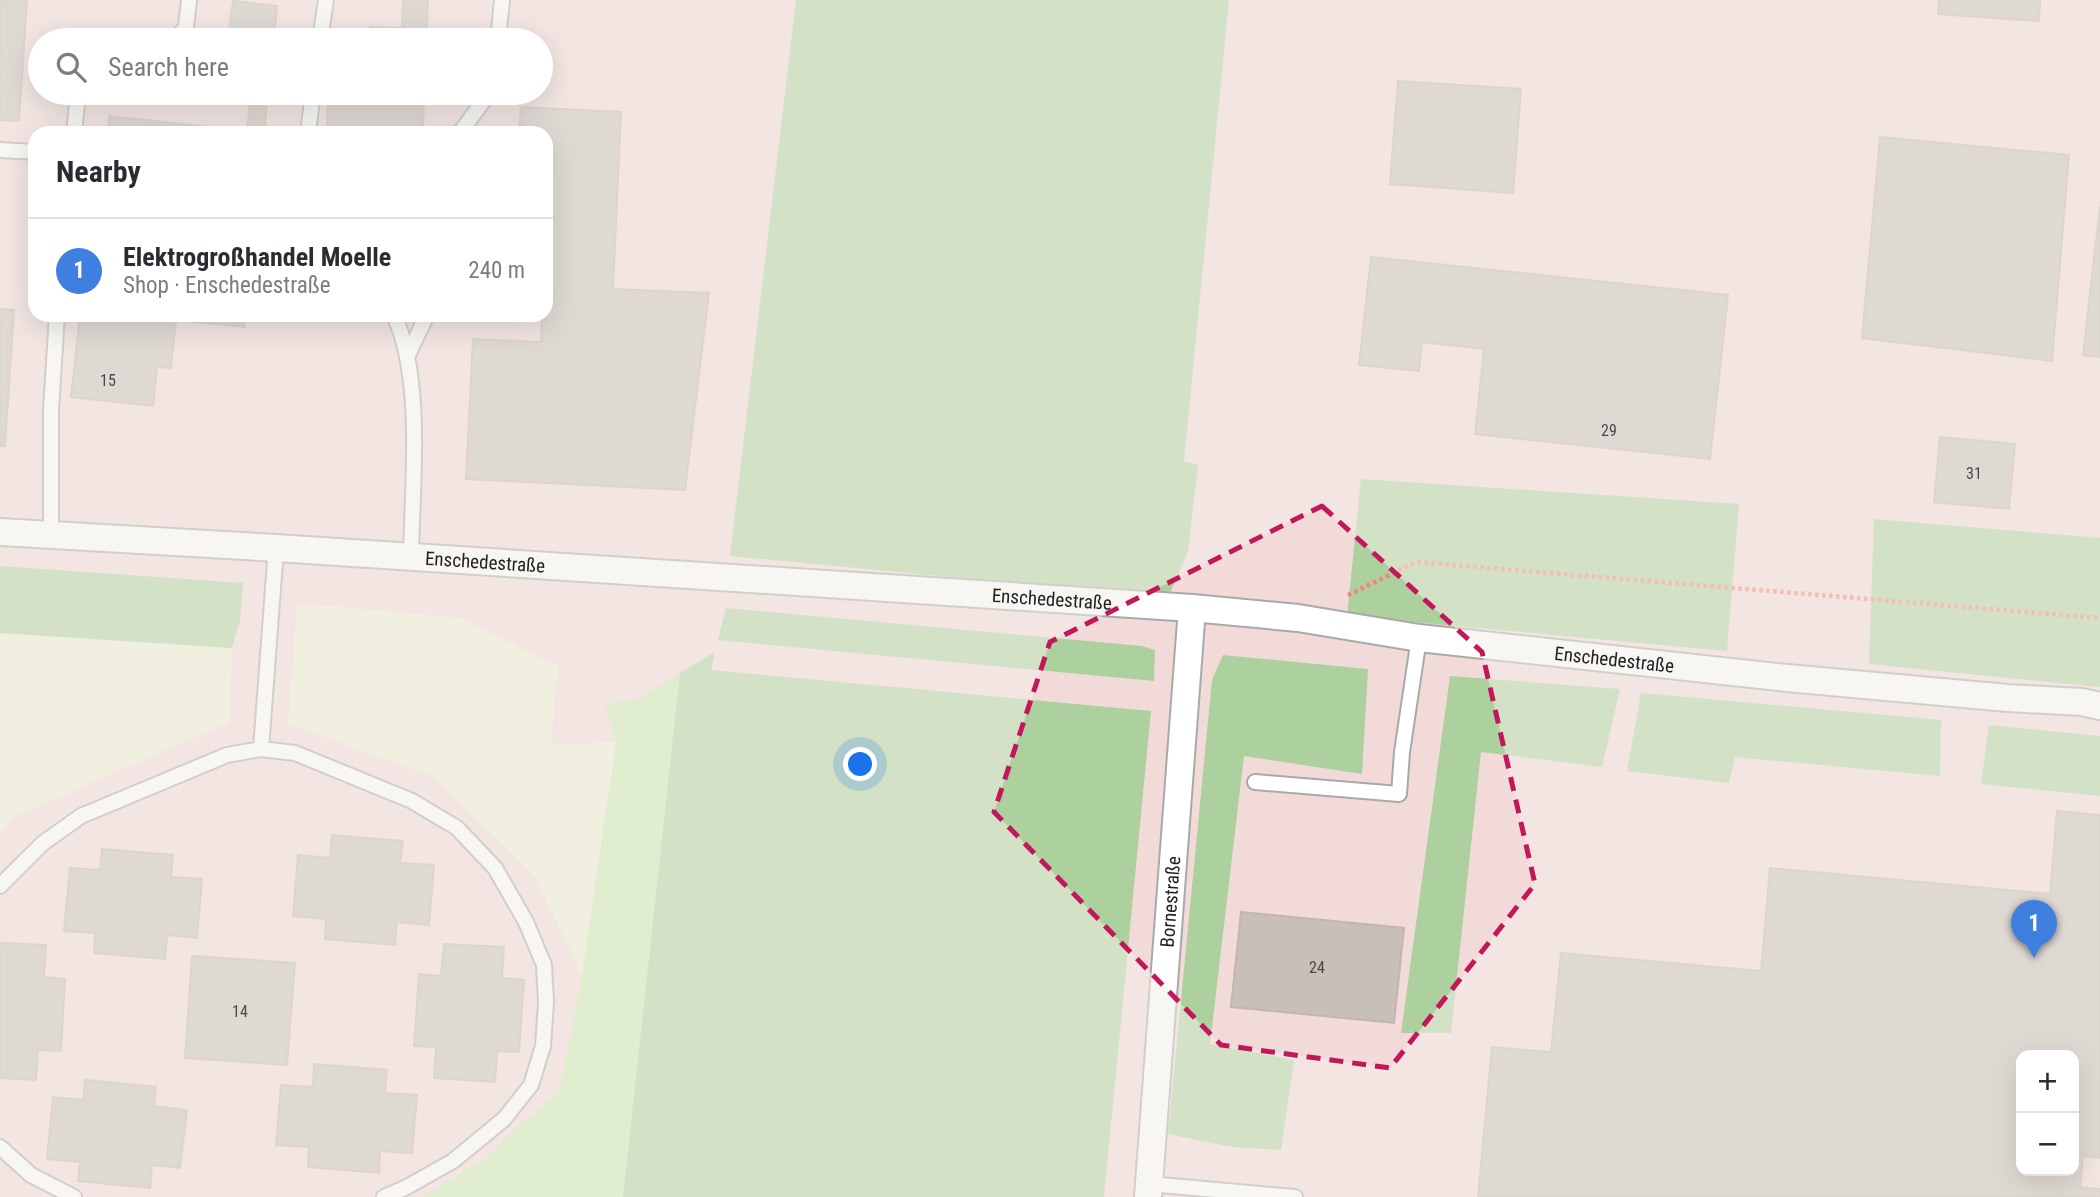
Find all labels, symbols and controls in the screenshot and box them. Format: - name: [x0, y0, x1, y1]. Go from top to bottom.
- search box: [28, 28, 553, 105]
- icon: search: [52, 48, 90, 86]
- text: Search here: [108, 52, 229, 82]
- text: Nearby: [56, 154, 141, 189]
- text: Elektrogroßhandel Moelle: [123, 242, 391, 272]
- text: 1: [73, 257, 85, 284]
- text: 240 m: [468, 257, 525, 284]
- text: Shop · Enschedestraße: [123, 272, 331, 299]
- house number: 15: [100, 371, 116, 390]
- house number: 29: [1601, 421, 1617, 440]
- house number: 31: [1966, 464, 1982, 483]
- street label: Enschedestraße: [424, 546, 546, 577]
- street label: Enschedestraße: [991, 583, 1113, 614]
- street label: Enschedestraße: [1553, 641, 1675, 677]
- your location: [843, 747, 877, 781]
- street label: Bornestraße: [1155, 855, 1185, 948]
- pin: 1: [2011, 900, 2057, 958]
- house number: 24: [1309, 958, 1325, 977]
- house number: 14: [232, 1002, 248, 1021]
- map controls: [2016, 1050, 2079, 1176]
- button: +: [2016, 1050, 2079, 1113]
- button: −: [2016, 1113, 2079, 1176]

